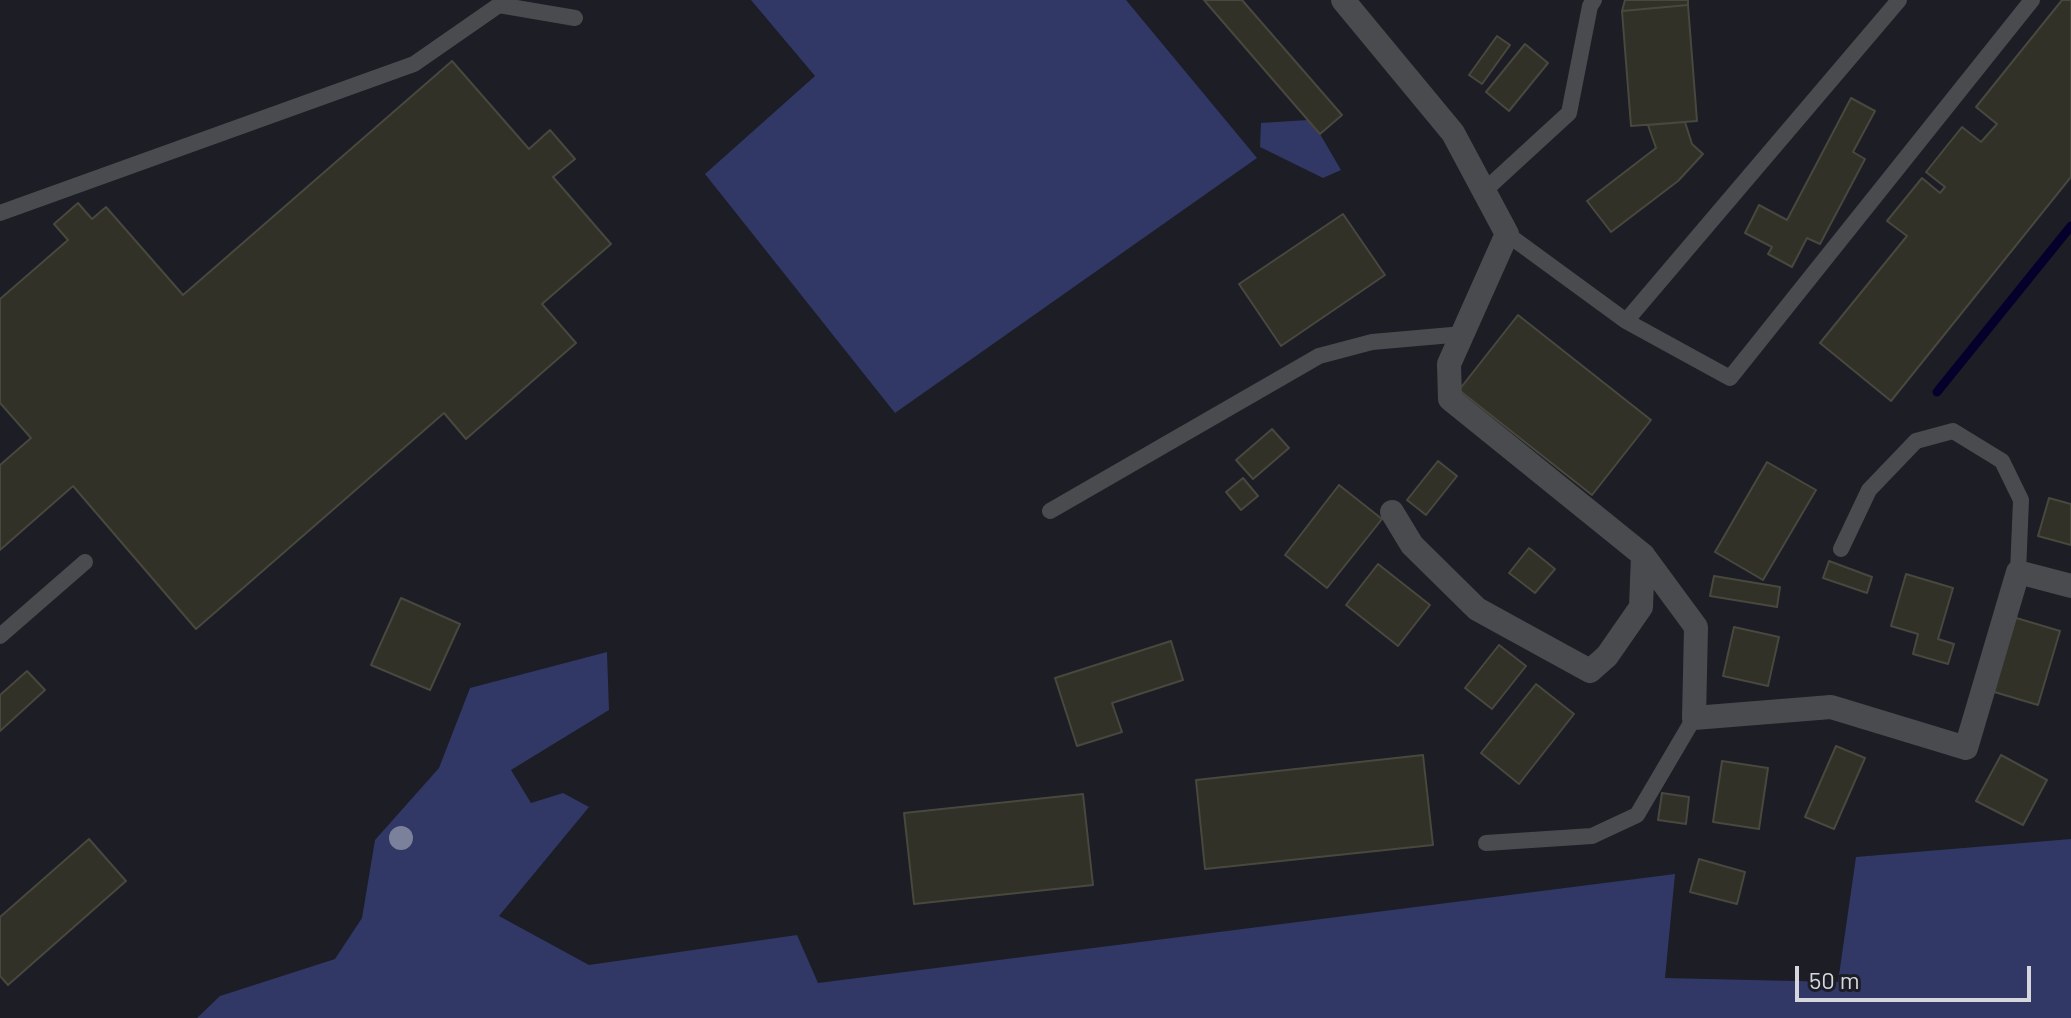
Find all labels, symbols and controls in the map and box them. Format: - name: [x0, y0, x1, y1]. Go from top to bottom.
- scale bar: [1799, 950, 2035, 1000]
- text: 50 m: [1809, 965, 1860, 994]

